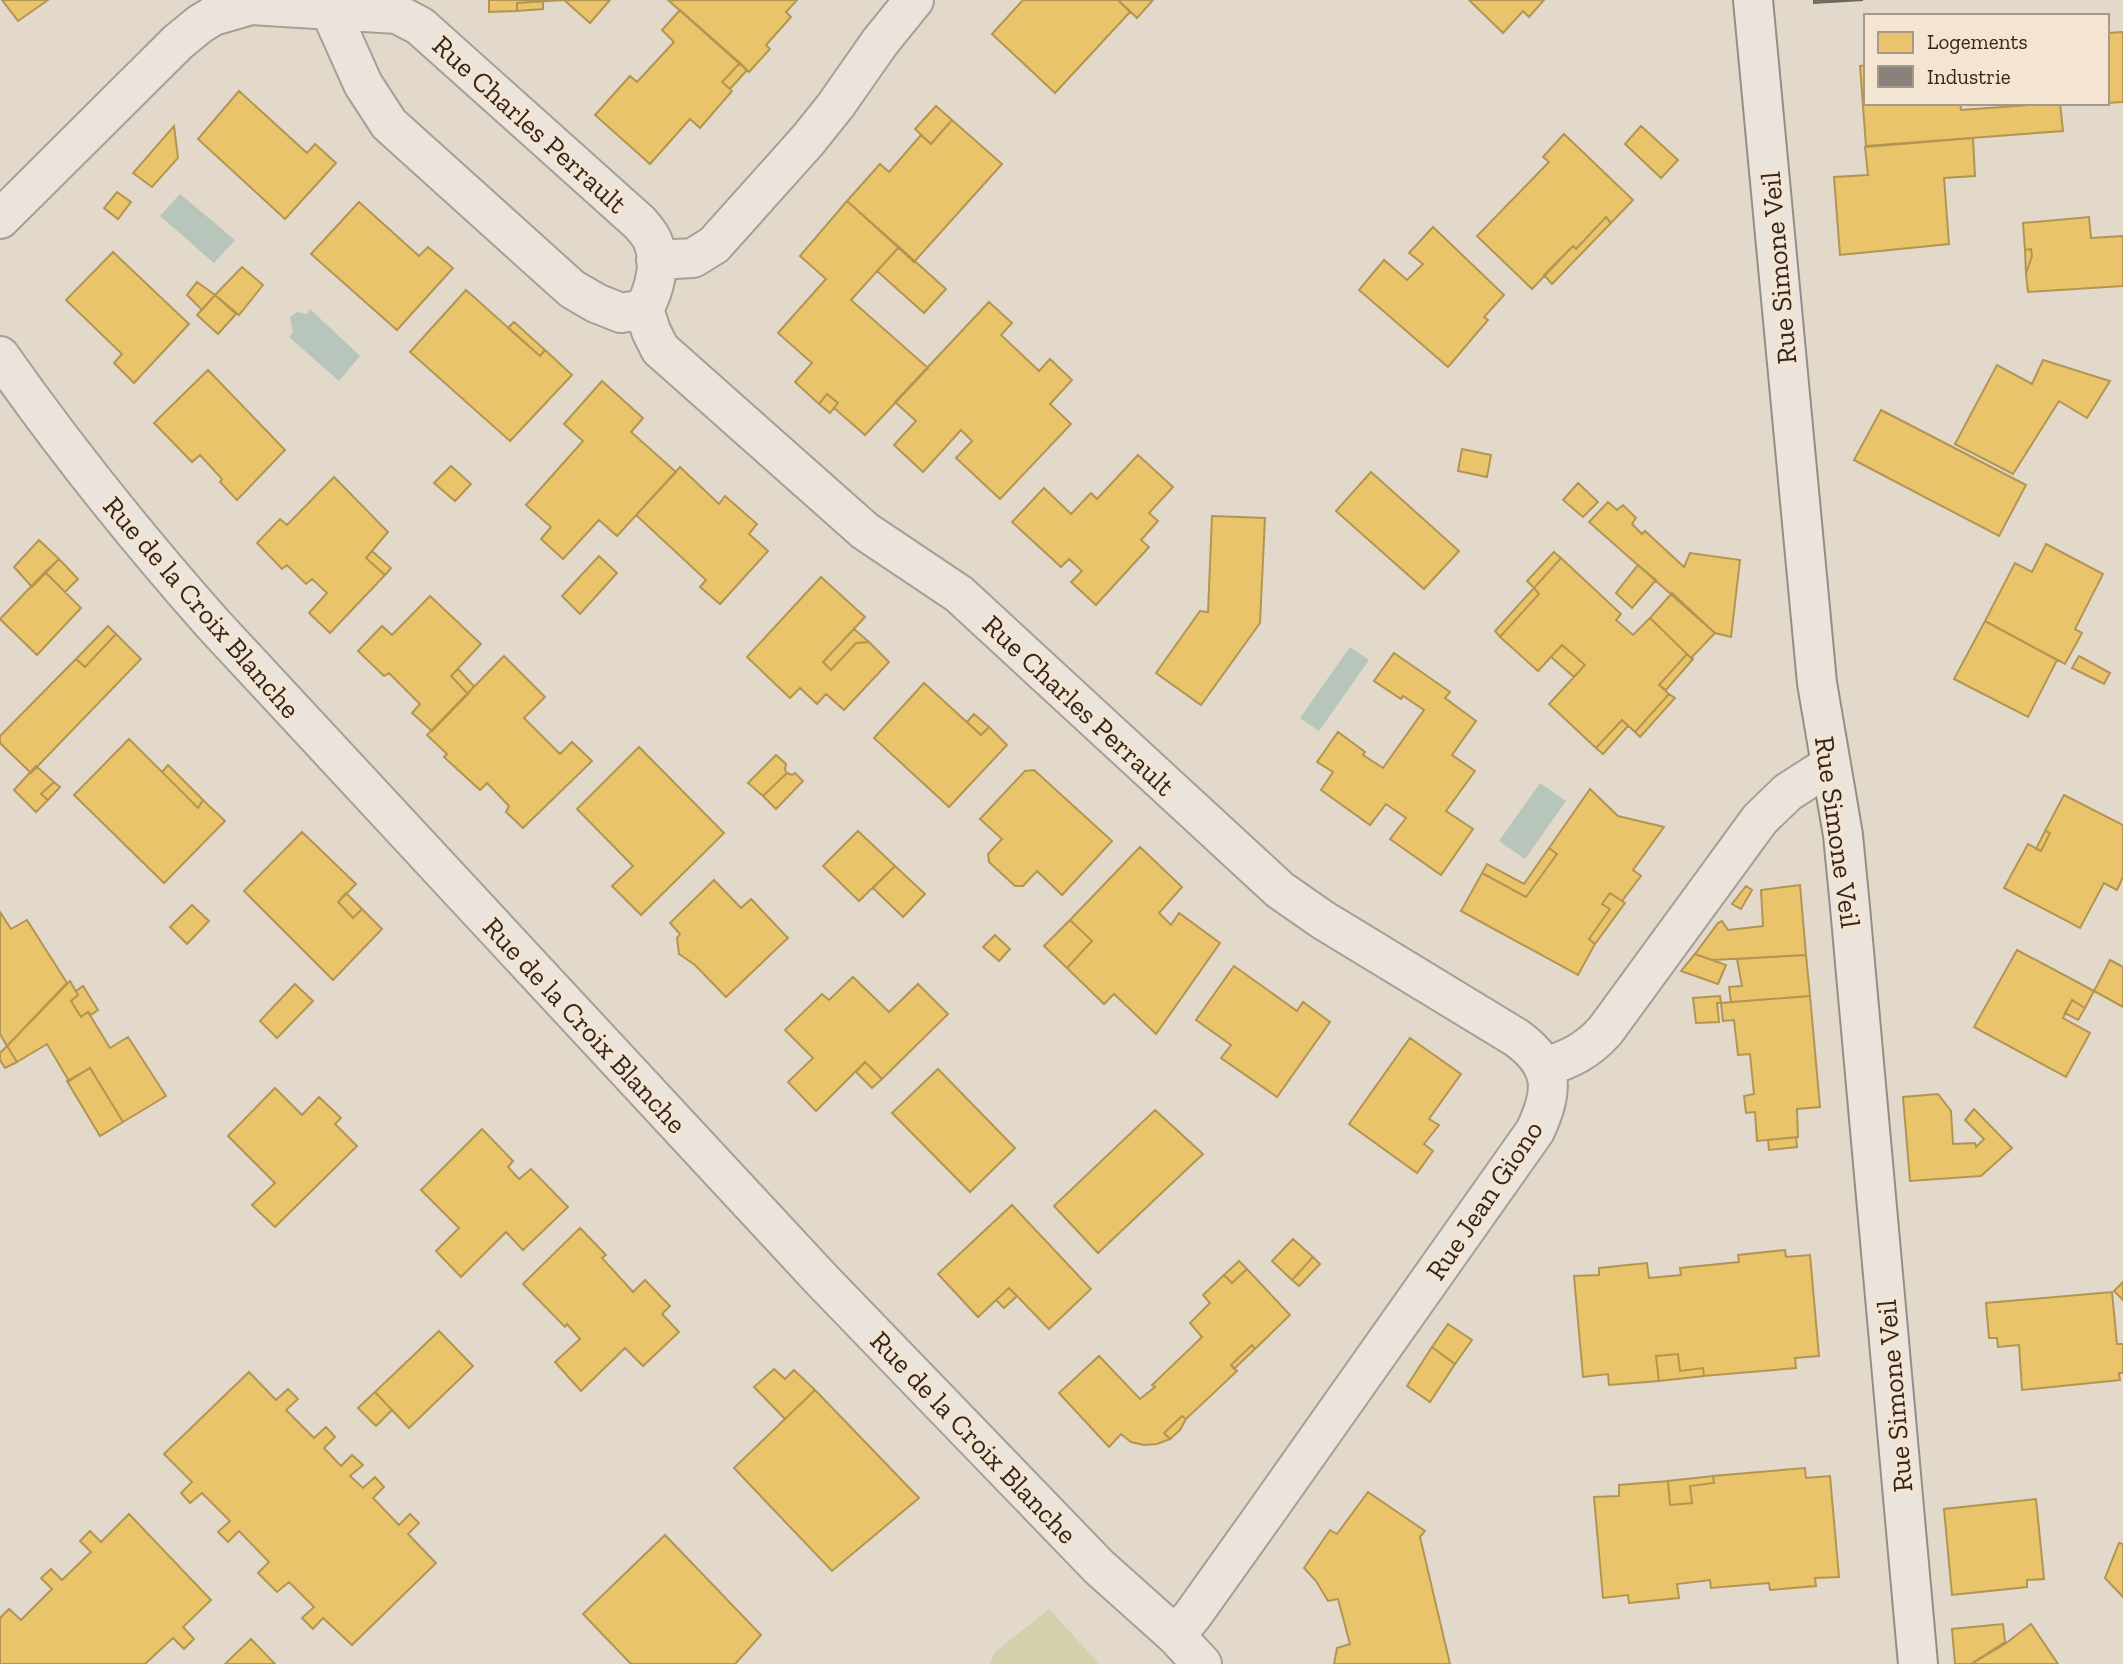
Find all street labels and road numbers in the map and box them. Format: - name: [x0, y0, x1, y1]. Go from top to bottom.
- street label: Rue Charles Perrault: [426, 29, 634, 221]
- street label: Rue Simone Veil: [1754, 170, 1803, 366]
- street label: Rue de la Croix Blanche: [96, 490, 307, 725]
- street label: Rue Charles Perrault: [976, 608, 1182, 803]
- street label: Rue Simone Veil: [1808, 734, 1867, 930]
- street label: Rue de la Croix Blanche: [476, 911, 693, 1140]
- street label: Rue Jean Giono: [1419, 1114, 1550, 1286]
- street label: Rue Simone Veil: [1870, 1298, 1919, 1494]
- street label: Rue de la Croix Blanche: [863, 1324, 1084, 1551]

